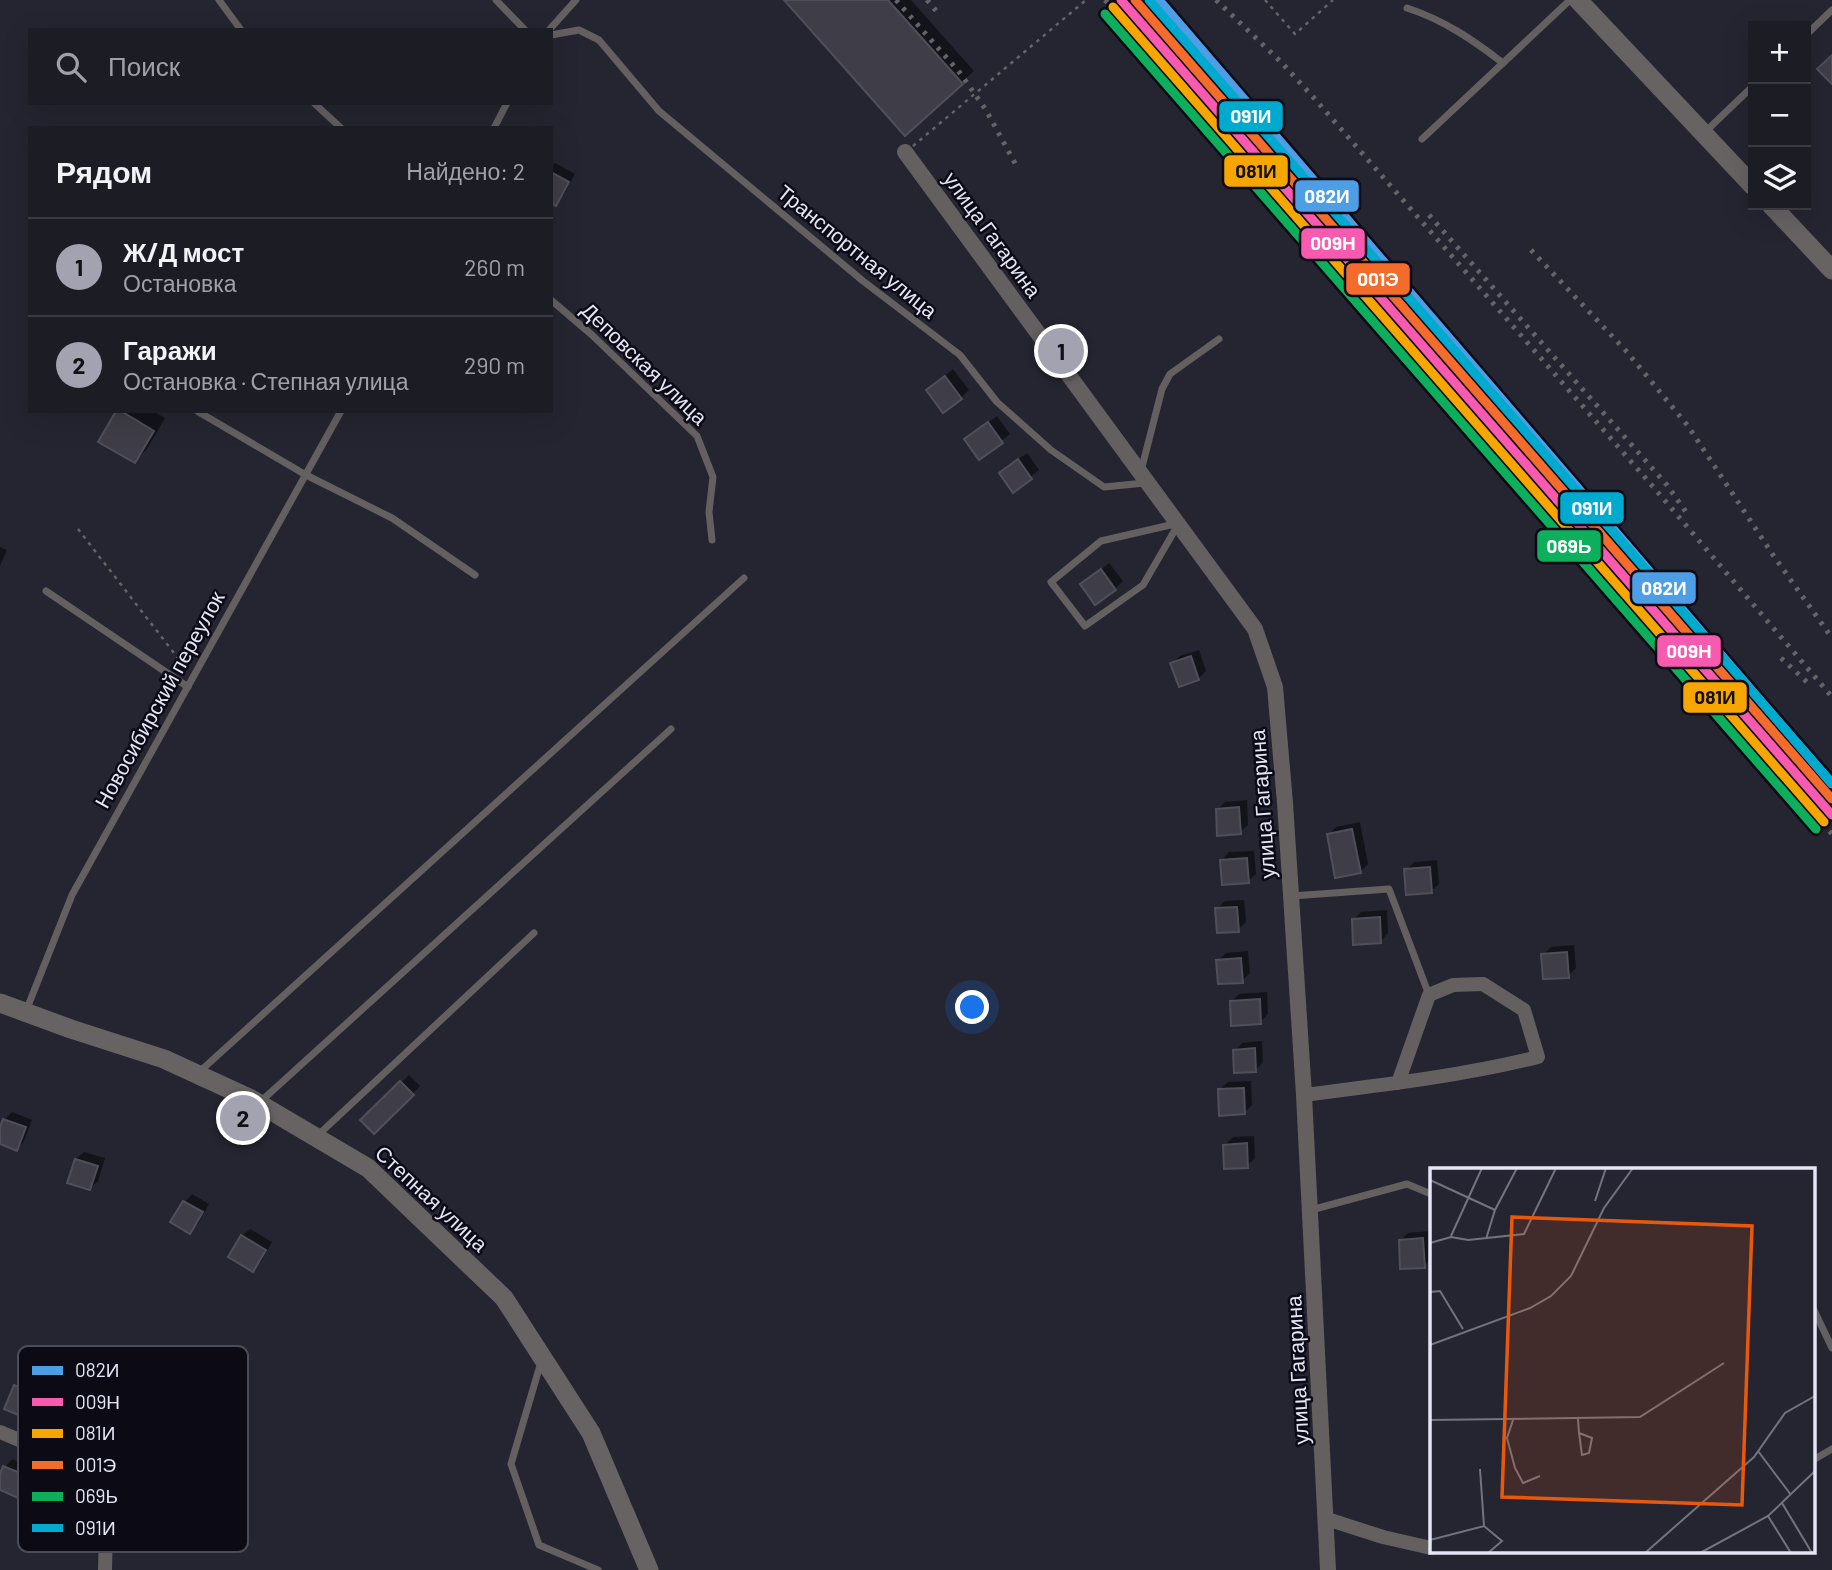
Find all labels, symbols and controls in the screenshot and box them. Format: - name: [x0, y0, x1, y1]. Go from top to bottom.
- map controls: [1748, 21, 1811, 210]
- button: +: [1748, 21, 1811, 84]
- search box: [28, 28, 553, 105]
- icon: search: [52, 48, 90, 86]
- text: Поиск: [108, 50, 180, 81]
- button: −: [1748, 84, 1811, 147]
- line badge: 091И: [1218, 100, 1284, 133]
- text: 091И: [1231, 104, 1271, 127]
- button: layers: [1748, 147, 1811, 210]
- text: Рядом: [56, 153, 152, 189]
- line badge: 081И: [1223, 154, 1289, 188]
- text: Найдено: 2: [406, 157, 525, 185]
- text: 081И: [1235, 159, 1277, 182]
- street label: улица Гагарина: [939, 166, 1047, 302]
- street label: Транспортная улица: [773, 179, 943, 323]
- line badge: 082И: [1294, 179, 1360, 213]
- text: 082И: [1304, 184, 1350, 207]
- line badge: 009Н: [1300, 227, 1366, 260]
- text: 009Н: [1310, 231, 1356, 254]
- text: Ж/Д мост: [123, 236, 244, 267]
- text: 1: [75, 253, 83, 281]
- text: 260 m: [464, 253, 525, 281]
- line badge: 001Э: [1345, 262, 1411, 296]
- text: 001Э: [1357, 267, 1399, 290]
- text: Остановка: [123, 269, 237, 297]
- street label: Деповская улица: [577, 297, 713, 429]
- pin: 1: [1038, 325, 1084, 377]
- text: Гаражи: [123, 334, 217, 365]
- text: 2: [73, 351, 85, 379]
- text: 290 m: [464, 351, 525, 379]
- text: Остановка · Степная улица: [123, 367, 408, 395]
- line badge: 091И: [1559, 491, 1625, 525]
- text: 091И: [1572, 496, 1612, 519]
- line badge: 069Ь: [1536, 529, 1602, 563]
- text: 069Ь: [1547, 534, 1591, 557]
- line badge: 082И: [1631, 571, 1697, 605]
- text: 082И: [1641, 576, 1687, 599]
- street label: Новосибирский переулок: [89, 586, 229, 812]
- line badge: 009Н: [1656, 634, 1722, 668]
- text: 009Н: [1666, 639, 1712, 662]
- line badge: 081И: [1682, 681, 1748, 714]
- text: 081И: [1694, 685, 1736, 708]
- street label: улица Гагарина: [1244, 728, 1279, 879]
- your location: [955, 990, 989, 1024]
- pin: 2: [220, 1092, 266, 1144]
- street label: Степная улица: [371, 1140, 494, 1256]
- inset map: [1430, 1168, 1814, 1552]
- street label: улица Гагарина: [1280, 1295, 1313, 1445]
- legend: [18, 1346, 248, 1552]
- text: 082И: [75, 1358, 119, 1381]
- text: 009Н: [75, 1390, 120, 1413]
- text: 081И: [75, 1421, 115, 1444]
- text: 001Э: [75, 1453, 116, 1476]
- text: 069Ь: [75, 1484, 118, 1507]
- text: 091И: [75, 1516, 116, 1539]

